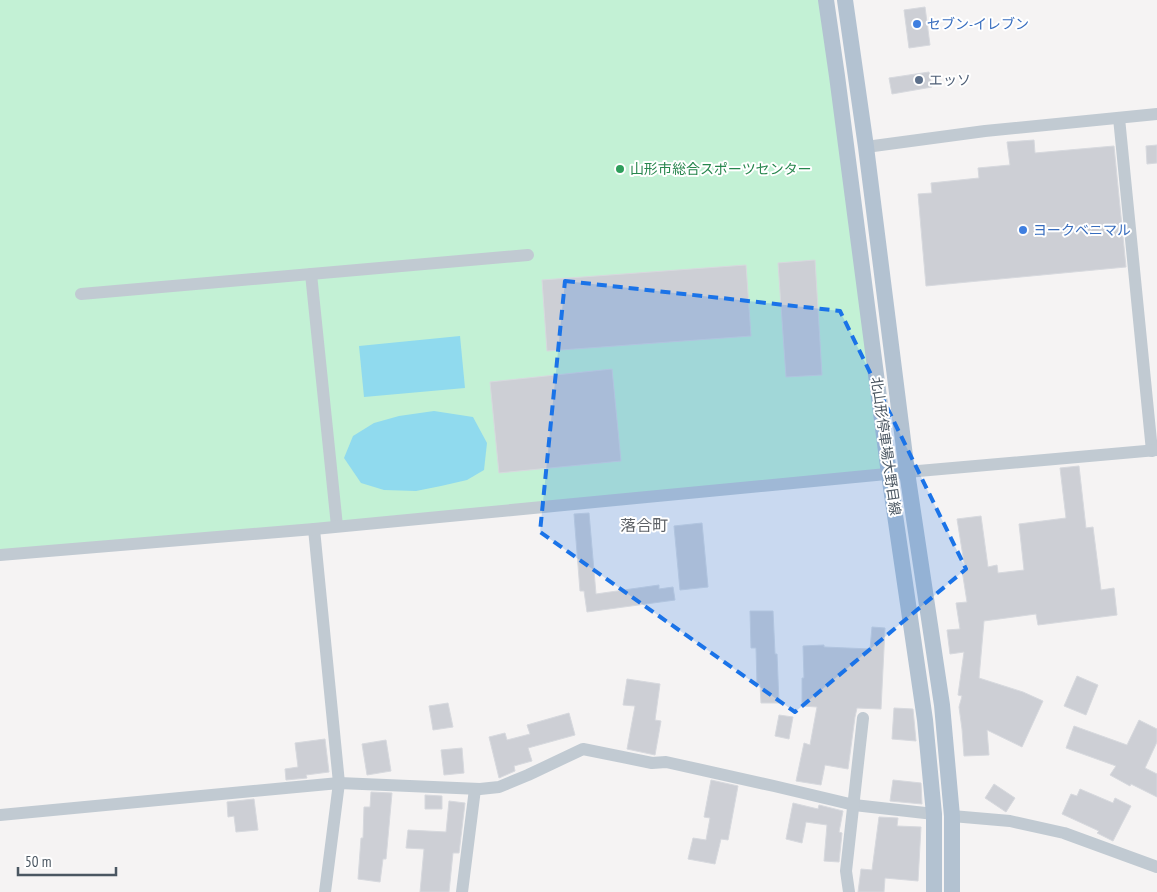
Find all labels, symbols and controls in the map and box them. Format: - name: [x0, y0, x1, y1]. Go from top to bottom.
- place label: セブン-イレブン: [927, 15, 1029, 33]
- marker: セブン-イレブン: [911, 18, 923, 30]
- place label: エッソ: [929, 71, 971, 89]
- marker: エッソ: [913, 74, 925, 86]
- place label: 山形市総合スポーツセンター: [630, 160, 812, 178]
- marker: 山形市総合スポーツセンター: [614, 163, 626, 175]
- place label: ヨークベニマル: [1033, 221, 1131, 239]
- marker: ヨークベニマル: [1017, 224, 1029, 236]
- street label: 北山形停車場大野目線: [867, 375, 905, 517]
- district label: 落合町: [620, 515, 668, 535]
- scale bar: [18, 844, 115, 876]
- text: 50 m: [25, 852, 51, 871]

